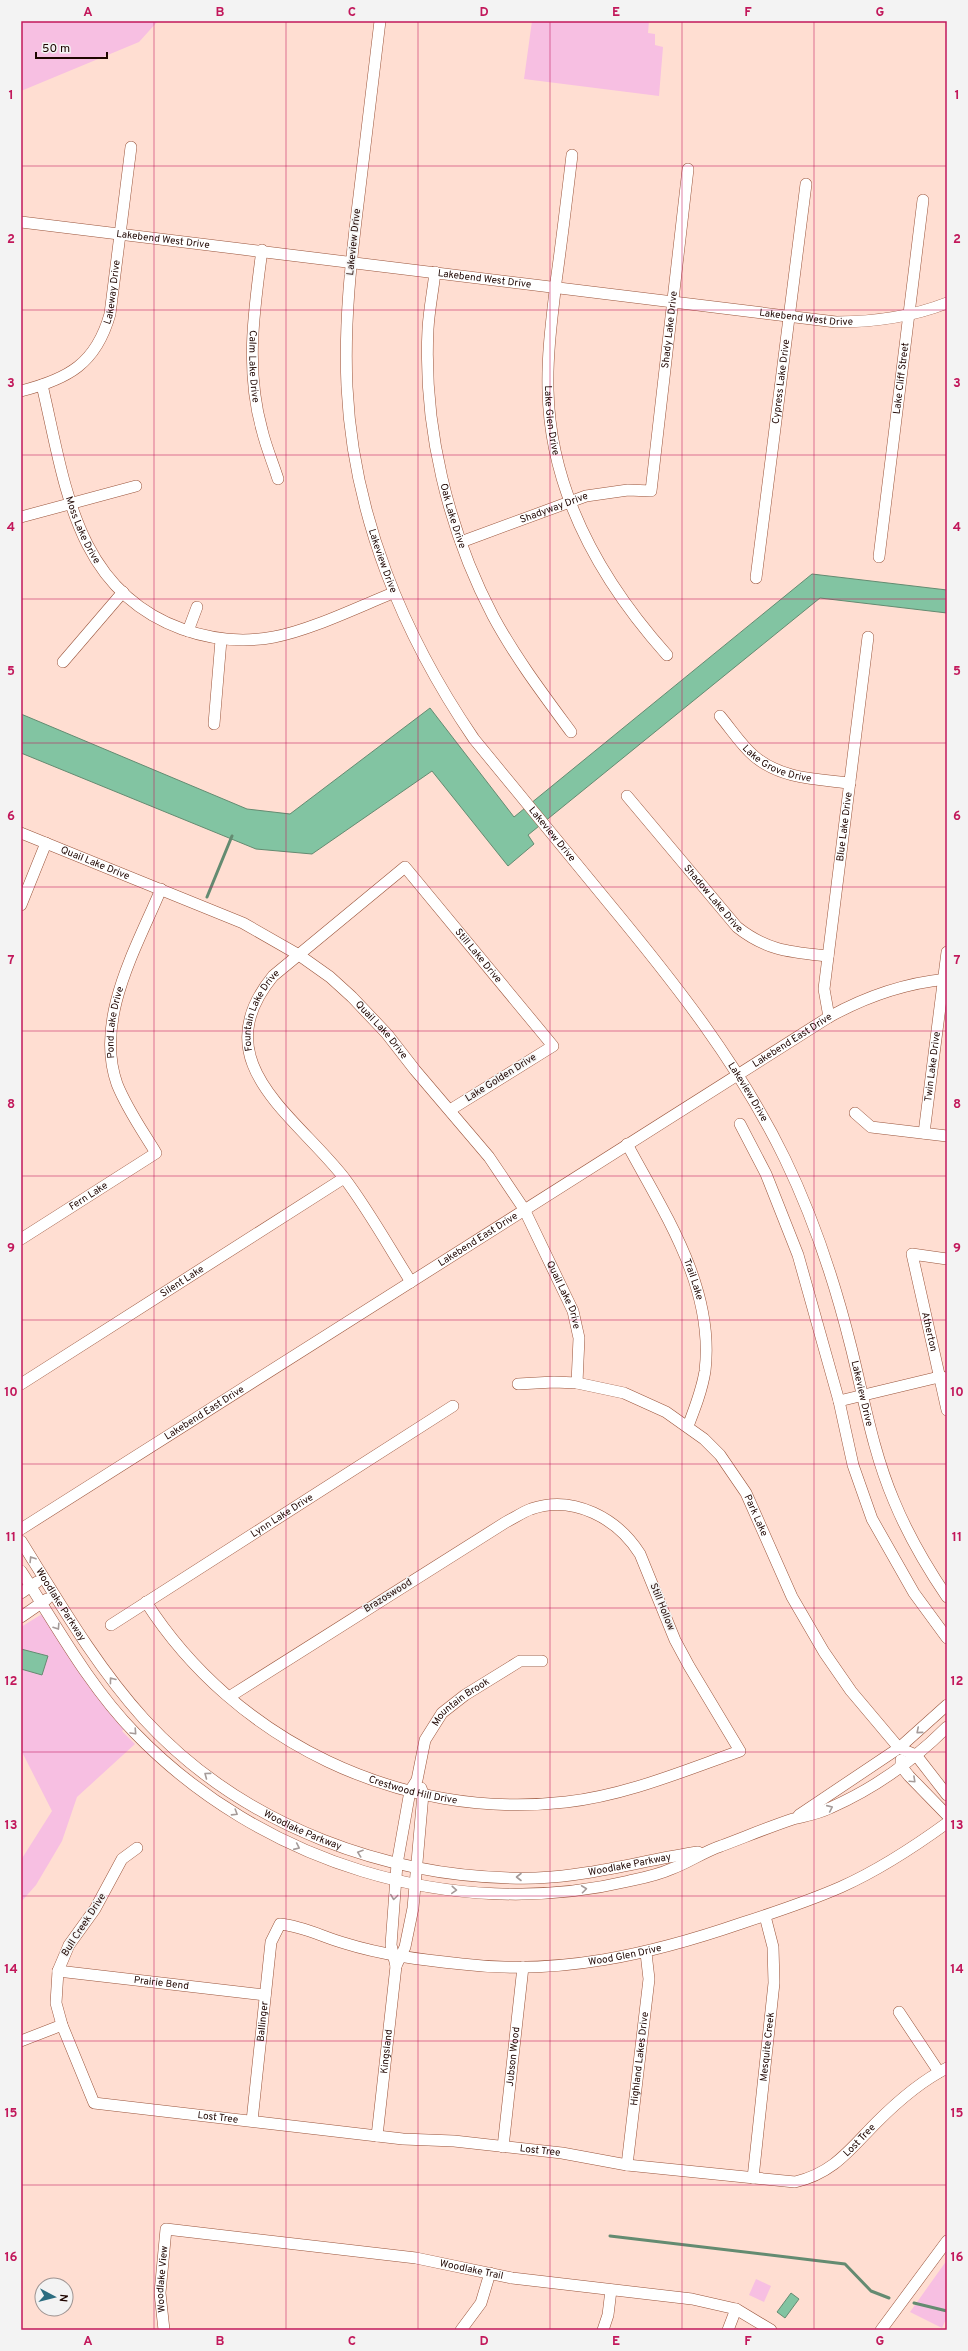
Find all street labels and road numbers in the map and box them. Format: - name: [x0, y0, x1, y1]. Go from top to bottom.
- street label: Lakeview Drive: [344, 208, 364, 276]
- street label: Lakebend West Drive: [115, 227, 210, 252]
- street label: Lakeway Drive: [101, 259, 123, 326]
- street label: Lakebend West Drive: [437, 267, 532, 291]
- street label: Shady Lake Drive: [659, 290, 680, 369]
- street label: Lakebend West Drive: [759, 306, 853, 329]
- street label: Calm Lake Drive: [246, 330, 262, 404]
- street label: Cypress Lake Drive: [769, 338, 793, 425]
- street label: Lake Cliff Street: [890, 342, 912, 415]
- street label: Lake Glen Drive: [541, 385, 562, 457]
- street label: Oak Lake Drive: [437, 482, 469, 550]
- street label: Shadyway Drive: [518, 489, 590, 526]
- street label: Moss Lake Drive: [62, 495, 103, 566]
- street label: Lakeview Drive: [365, 527, 400, 595]
- street label: Lake Grove Drive: [739, 742, 812, 785]
- street label: Blue Lake Drive: [834, 791, 855, 862]
- street label: Lakeview Drive: [526, 804, 579, 864]
- street label: Quail Lake Drive: [59, 843, 131, 883]
- street label: Shadow Lake Drive: [681, 862, 745, 936]
- street label: Still Lake Drive: [452, 926, 505, 986]
- street label: Fountain Lake Drive: [241, 967, 282, 1052]
- street label: Pond Lake Drive: [104, 985, 127, 1059]
- street label: Quail Lake Drive: [353, 998, 410, 1062]
- street label: Lakebend East Drive: [750, 1010, 835, 1070]
- street label: Twin Lake Drive: [922, 1031, 943, 1102]
- street label: Lake Golden Drive: [463, 1051, 539, 1105]
- street label: Lakeview Drive: [725, 1060, 771, 1124]
- street label: Fern Lake: [67, 1179, 110, 1213]
- street label: Lakebend East Drive: [436, 1209, 520, 1270]
- street label: Trail Lake: [680, 1257, 706, 1301]
- street label: Quail Lake Drive: [543, 1259, 583, 1330]
- street label: Silent Lake: [158, 1262, 206, 1300]
- street label: Atherton: [919, 1311, 940, 1353]
- street label: Lakeview Drive: [848, 1359, 876, 1428]
- street label: Lakebend East Drive: [162, 1383, 247, 1443]
- street label: Lynn Lake Drive: [248, 1491, 316, 1540]
- street label: Park Lake: [741, 1493, 771, 1538]
- street label: Woodlake Parkway: [33, 1566, 89, 1644]
- street label: Brazoswood: [361, 1576, 415, 1616]
- street label: Still Hollow: [647, 1581, 677, 1633]
- street label: Mountain Brook: [429, 1675, 492, 1729]
- street label: Crestwood Hill Drive: [367, 1772, 458, 1807]
- street label: Woodlake Parkway: [261, 1807, 343, 1853]
- street label: Woodlake Parkway: [587, 1850, 672, 1879]
- street label: Bull Creek Drive: [59, 1891, 109, 1959]
- street label: Wood Glen Drive: [587, 1941, 663, 1969]
- street label: Prairie Bend: [133, 1973, 190, 1993]
- street label: Ballinger: [254, 2001, 271, 2042]
- street label: Highland Lakes Drive: [628, 2011, 652, 2106]
- street label: Mesquite Creek: [757, 2011, 777, 2082]
- street label: Jubson Wood: [503, 2026, 523, 2087]
- street label: Kingsland: [377, 2029, 395, 2074]
- street label: Lost Tree: [197, 2109, 239, 2126]
- street label: Lost Tree: [840, 2121, 878, 2160]
- street label: Lost Tree: [519, 2142, 561, 2159]
- street label: Woodlake View: [154, 2245, 171, 2313]
- street label: Woodlake Trail: [439, 2257, 505, 2283]

